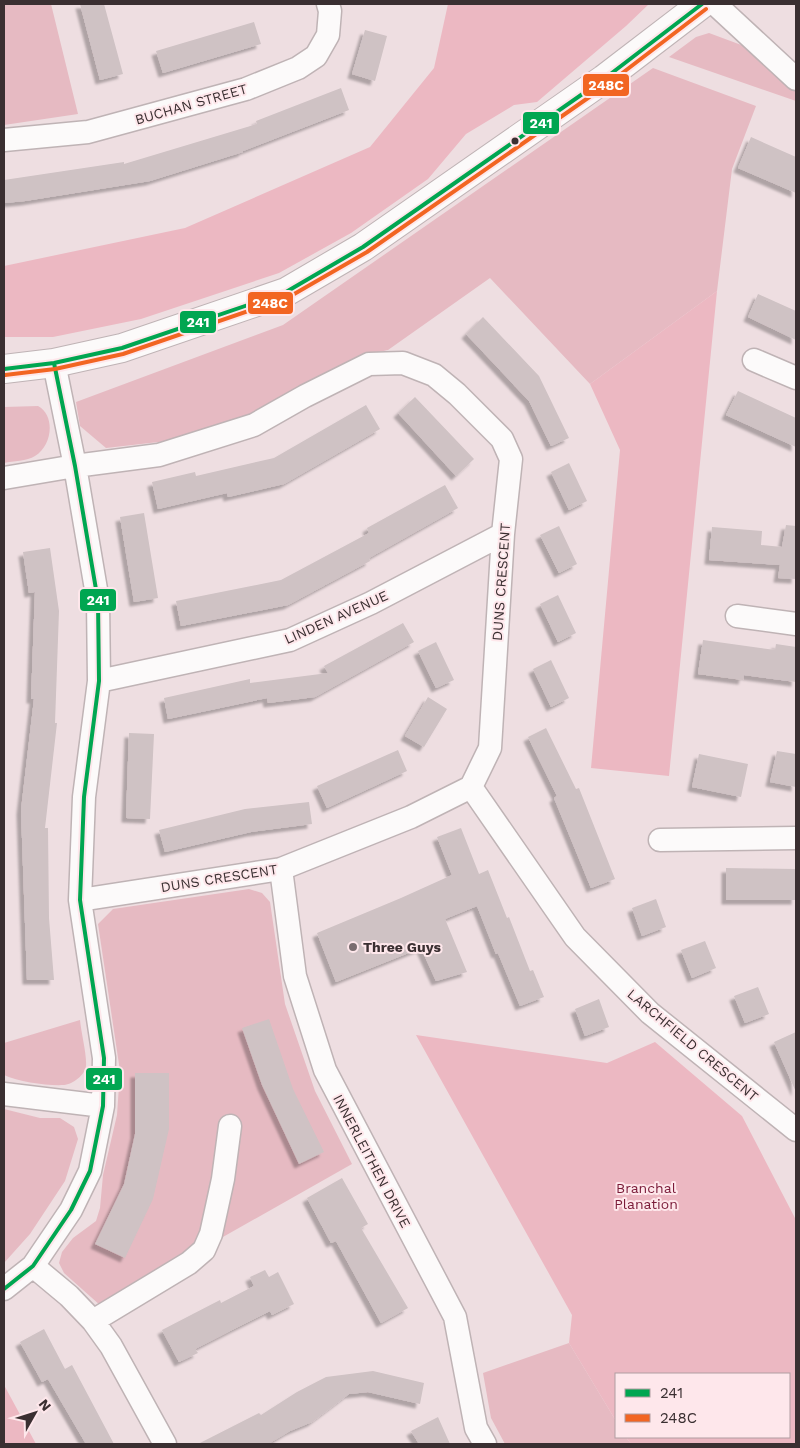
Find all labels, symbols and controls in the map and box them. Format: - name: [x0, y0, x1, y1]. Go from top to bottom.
- line badge: 248C: [582, 73, 630, 97]
- text: 248C: [588, 77, 624, 93]
- street label: BUCHAN STREET: [133, 80, 249, 128]
- line badge: 241: [522, 111, 560, 135]
- text: 241: [530, 115, 552, 131]
- unlabelled marker: [510, 136, 520, 146]
- line badge: 248C: [247, 291, 294, 315]
- text: 248C: [252, 295, 288, 311]
- line badge: 241: [179, 310, 217, 334]
- text: 241: [187, 314, 209, 330]
- street label: DUNS CRESCENT: [489, 522, 513, 641]
- street label: LINDEN AVENUE: [282, 587, 390, 647]
- line badge: 241: [79, 588, 117, 612]
- text: 241: [87, 592, 109, 608]
- street label: DUNS CRESCENT: [159, 861, 279, 895]
- place label: Three Guys: [363, 939, 441, 955]
- marker: Three Guys: [347, 941, 359, 953]
- street label: LARCHFIELD CRESCENT: [624, 986, 762, 1105]
- line badge: 241: [85, 1067, 123, 1091]
- text: 241: [93, 1071, 115, 1087]
- street label: INNERLEITHEN DRIVE: [330, 1092, 414, 1230]
- park label: Branchal Planation: [614, 1180, 678, 1212]
- legend: [615, 1373, 790, 1438]
- text: 241: [660, 1384, 683, 1402]
- north arrow: [10, 1388, 60, 1438]
- text: N: [36, 1396, 55, 1414]
- text: 248C: [660, 1409, 697, 1427]

